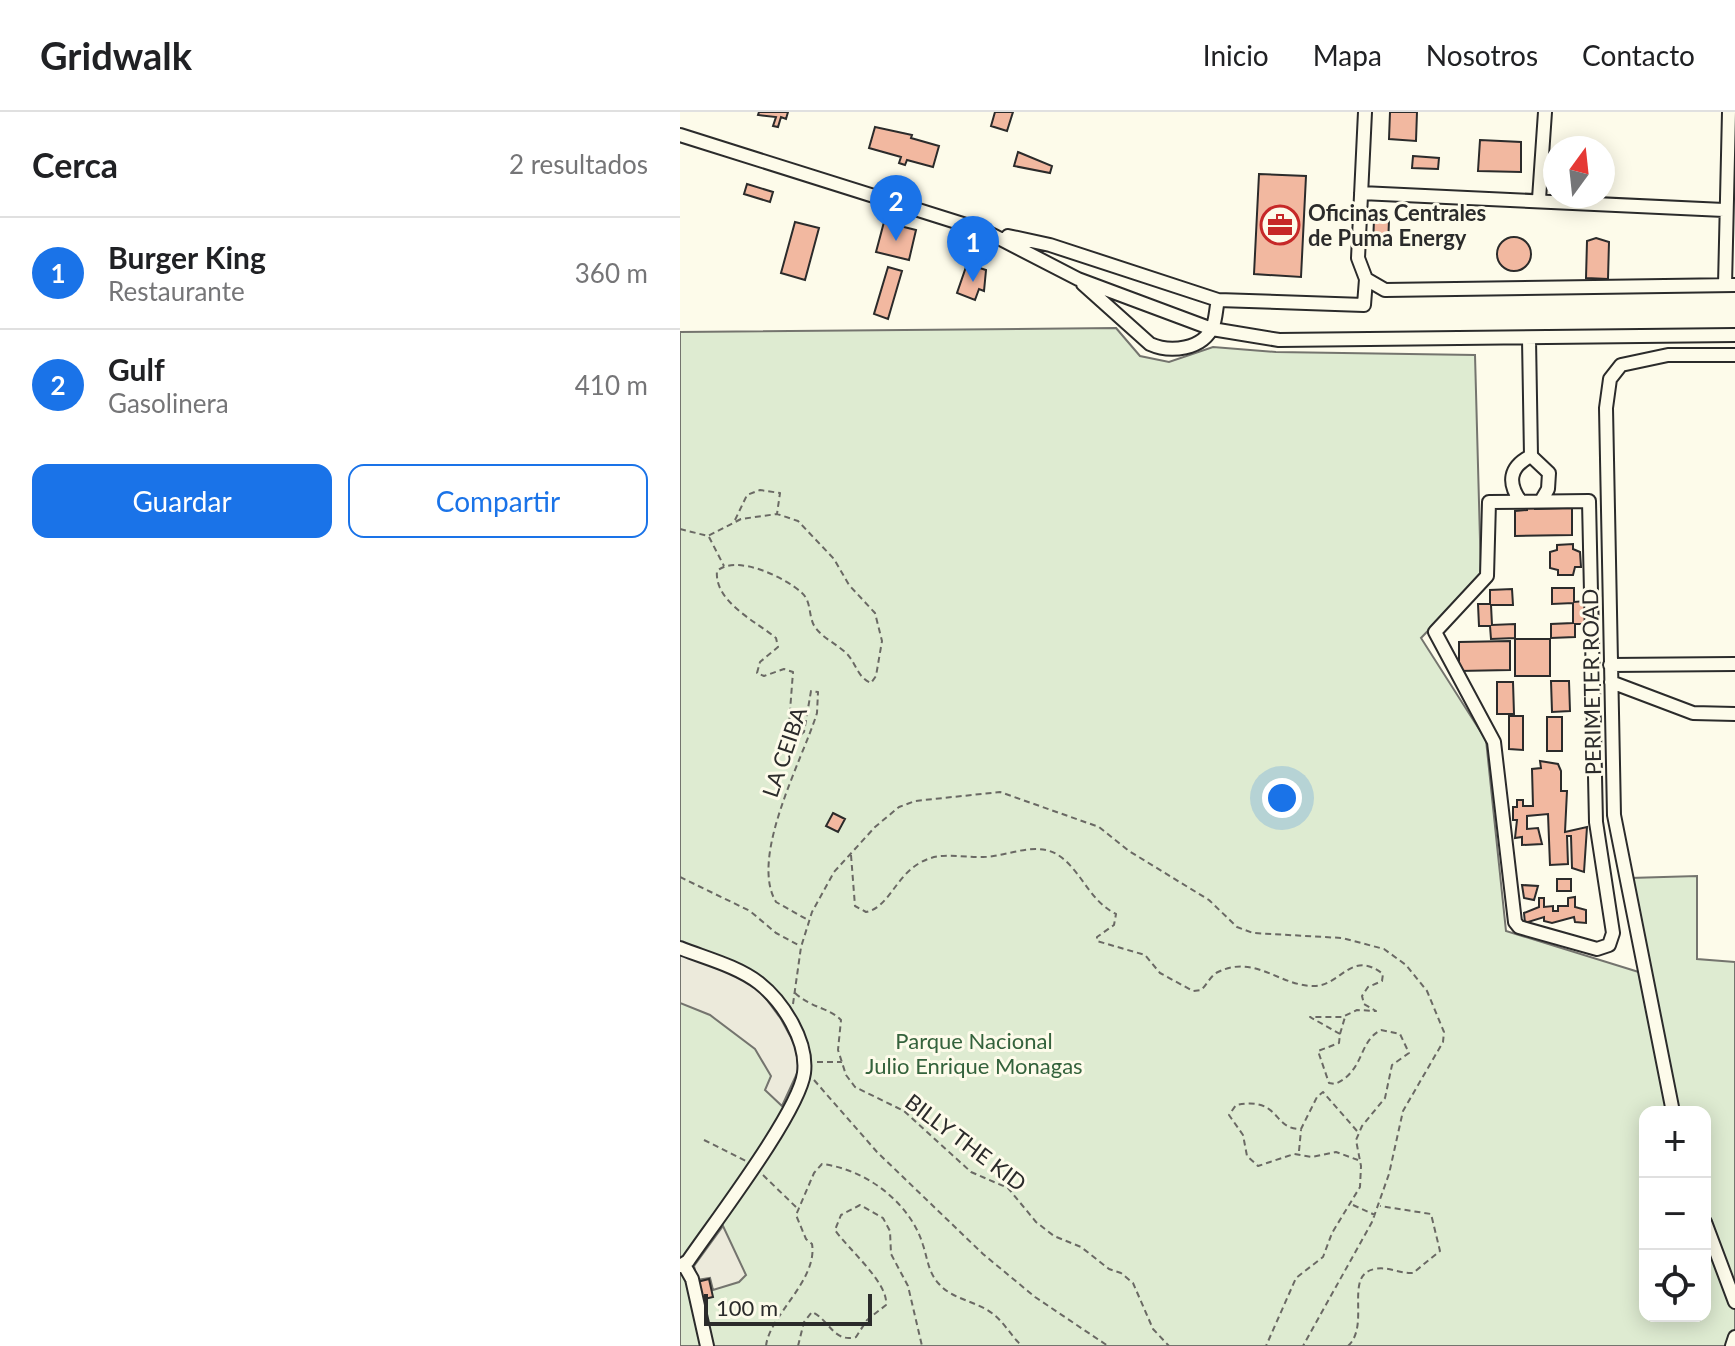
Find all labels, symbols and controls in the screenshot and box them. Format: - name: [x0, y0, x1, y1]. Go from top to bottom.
- text: Gridwalk: [40, 32, 192, 78]
- text: Inicio: [1203, 38, 1269, 72]
- text: Mapa: [1313, 38, 1382, 72]
- text: Nosotros: [1426, 38, 1538, 72]
- text: Contacto: [1582, 38, 1695, 72]
- north arrow: [1543, 136, 1615, 208]
- text: Cerca: [32, 144, 118, 185]
- text: 2 resultados: [509, 148, 648, 180]
- pin: 2: [870, 175, 922, 241]
- place label: Oficinas Centrales de Puma Energy: [1308, 199, 1486, 251]
- office icon: Oficinas Centrales de Puma Energy: [1259, 204, 1301, 246]
- pin: 1: [947, 216, 999, 282]
- text: Burger King: [108, 239, 266, 275]
- text: 1: [50, 257, 66, 289]
- text: 360 m: [575, 257, 648, 289]
- text: Restaurante: [108, 275, 245, 307]
- text: Gulf: [108, 351, 165, 387]
- text: 2: [50, 369, 66, 401]
- text: 410 m: [575, 369, 648, 401]
- text: Gasolinera: [108, 387, 229, 419]
- button: Guardar: [32, 464, 332, 538]
- button: Compartir: [348, 464, 648, 538]
- street label: PERIMETER ROAD: [1576, 588, 1606, 776]
- street label: LA CEIBA: [756, 703, 812, 801]
- your location: [1262, 778, 1302, 818]
- park label: Parque Nacional Julio Enrique Monagas: [865, 1027, 1083, 1079]
- street label: BILLY THE KID: [900, 1088, 1032, 1196]
- map controls: [1639, 1106, 1711, 1322]
- button: +: [1639, 1106, 1711, 1178]
- button: −: [1639, 1178, 1711, 1250]
- button: locate: [1639, 1250, 1711, 1322]
- scale bar: [704, 1290, 872, 1326]
- text: 100 m: [716, 1294, 778, 1321]

